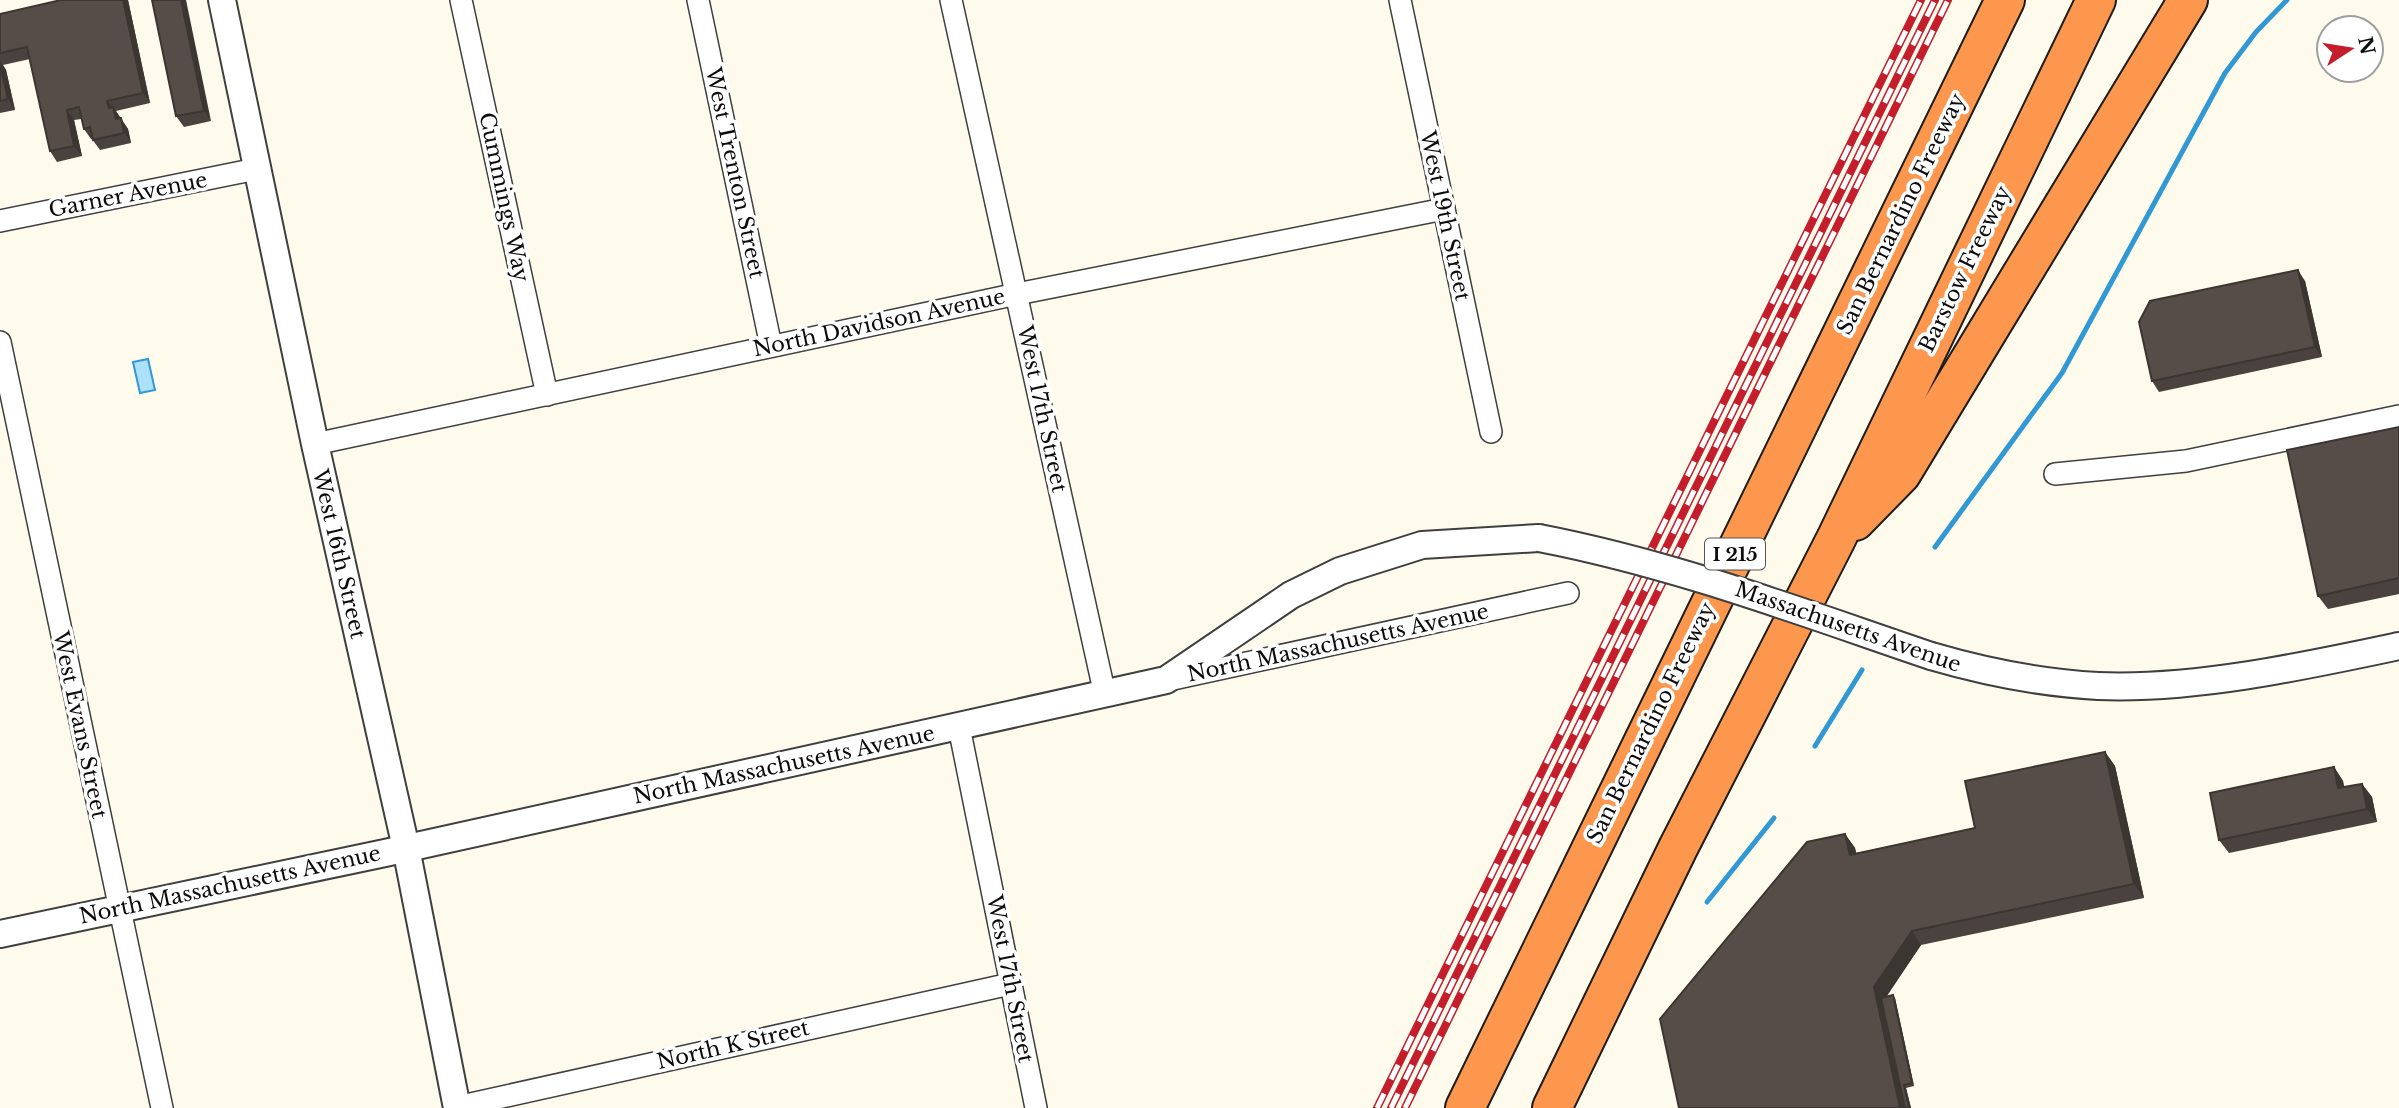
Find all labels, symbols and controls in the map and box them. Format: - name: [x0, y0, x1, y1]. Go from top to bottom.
- north arrow: [2315, 14, 2385, 84]
- text: N: [2353, 34, 2379, 57]
- street label: West Trenton Street: [700, 64, 770, 281]
- street label: San Bernardino Freeway: [1831, 89, 1971, 339]
- street label: Cummings Way: [473, 110, 535, 285]
- street label: West 19th Street: [1414, 128, 1476, 303]
- street label: Garner Avenue: [46, 167, 210, 223]
- street label: Barstow Freeway: [1914, 181, 2017, 356]
- street label: North Davidson Avenue: [751, 284, 1007, 362]
- street label: West 17th Street: [1011, 322, 1072, 495]
- street label: West 16th Street: [307, 466, 371, 641]
- road number: I 215: [1705, 538, 1765, 569]
- street label: Massachusetts Avenue: [1732, 576, 1964, 678]
- street label: North Massachusetts Avenue: [1185, 598, 1491, 688]
- street label: San Bernardino Freeway: [1581, 598, 1721, 848]
- street label: West Evans Street: [47, 628, 113, 821]
- street label: North Massachusetts Avenue: [631, 720, 937, 810]
- street label: North Massachusetts Avenue: [77, 840, 383, 930]
- street label: West 17th Street: [981, 892, 1039, 1065]
- street label: North K Street: [654, 1015, 812, 1075]

